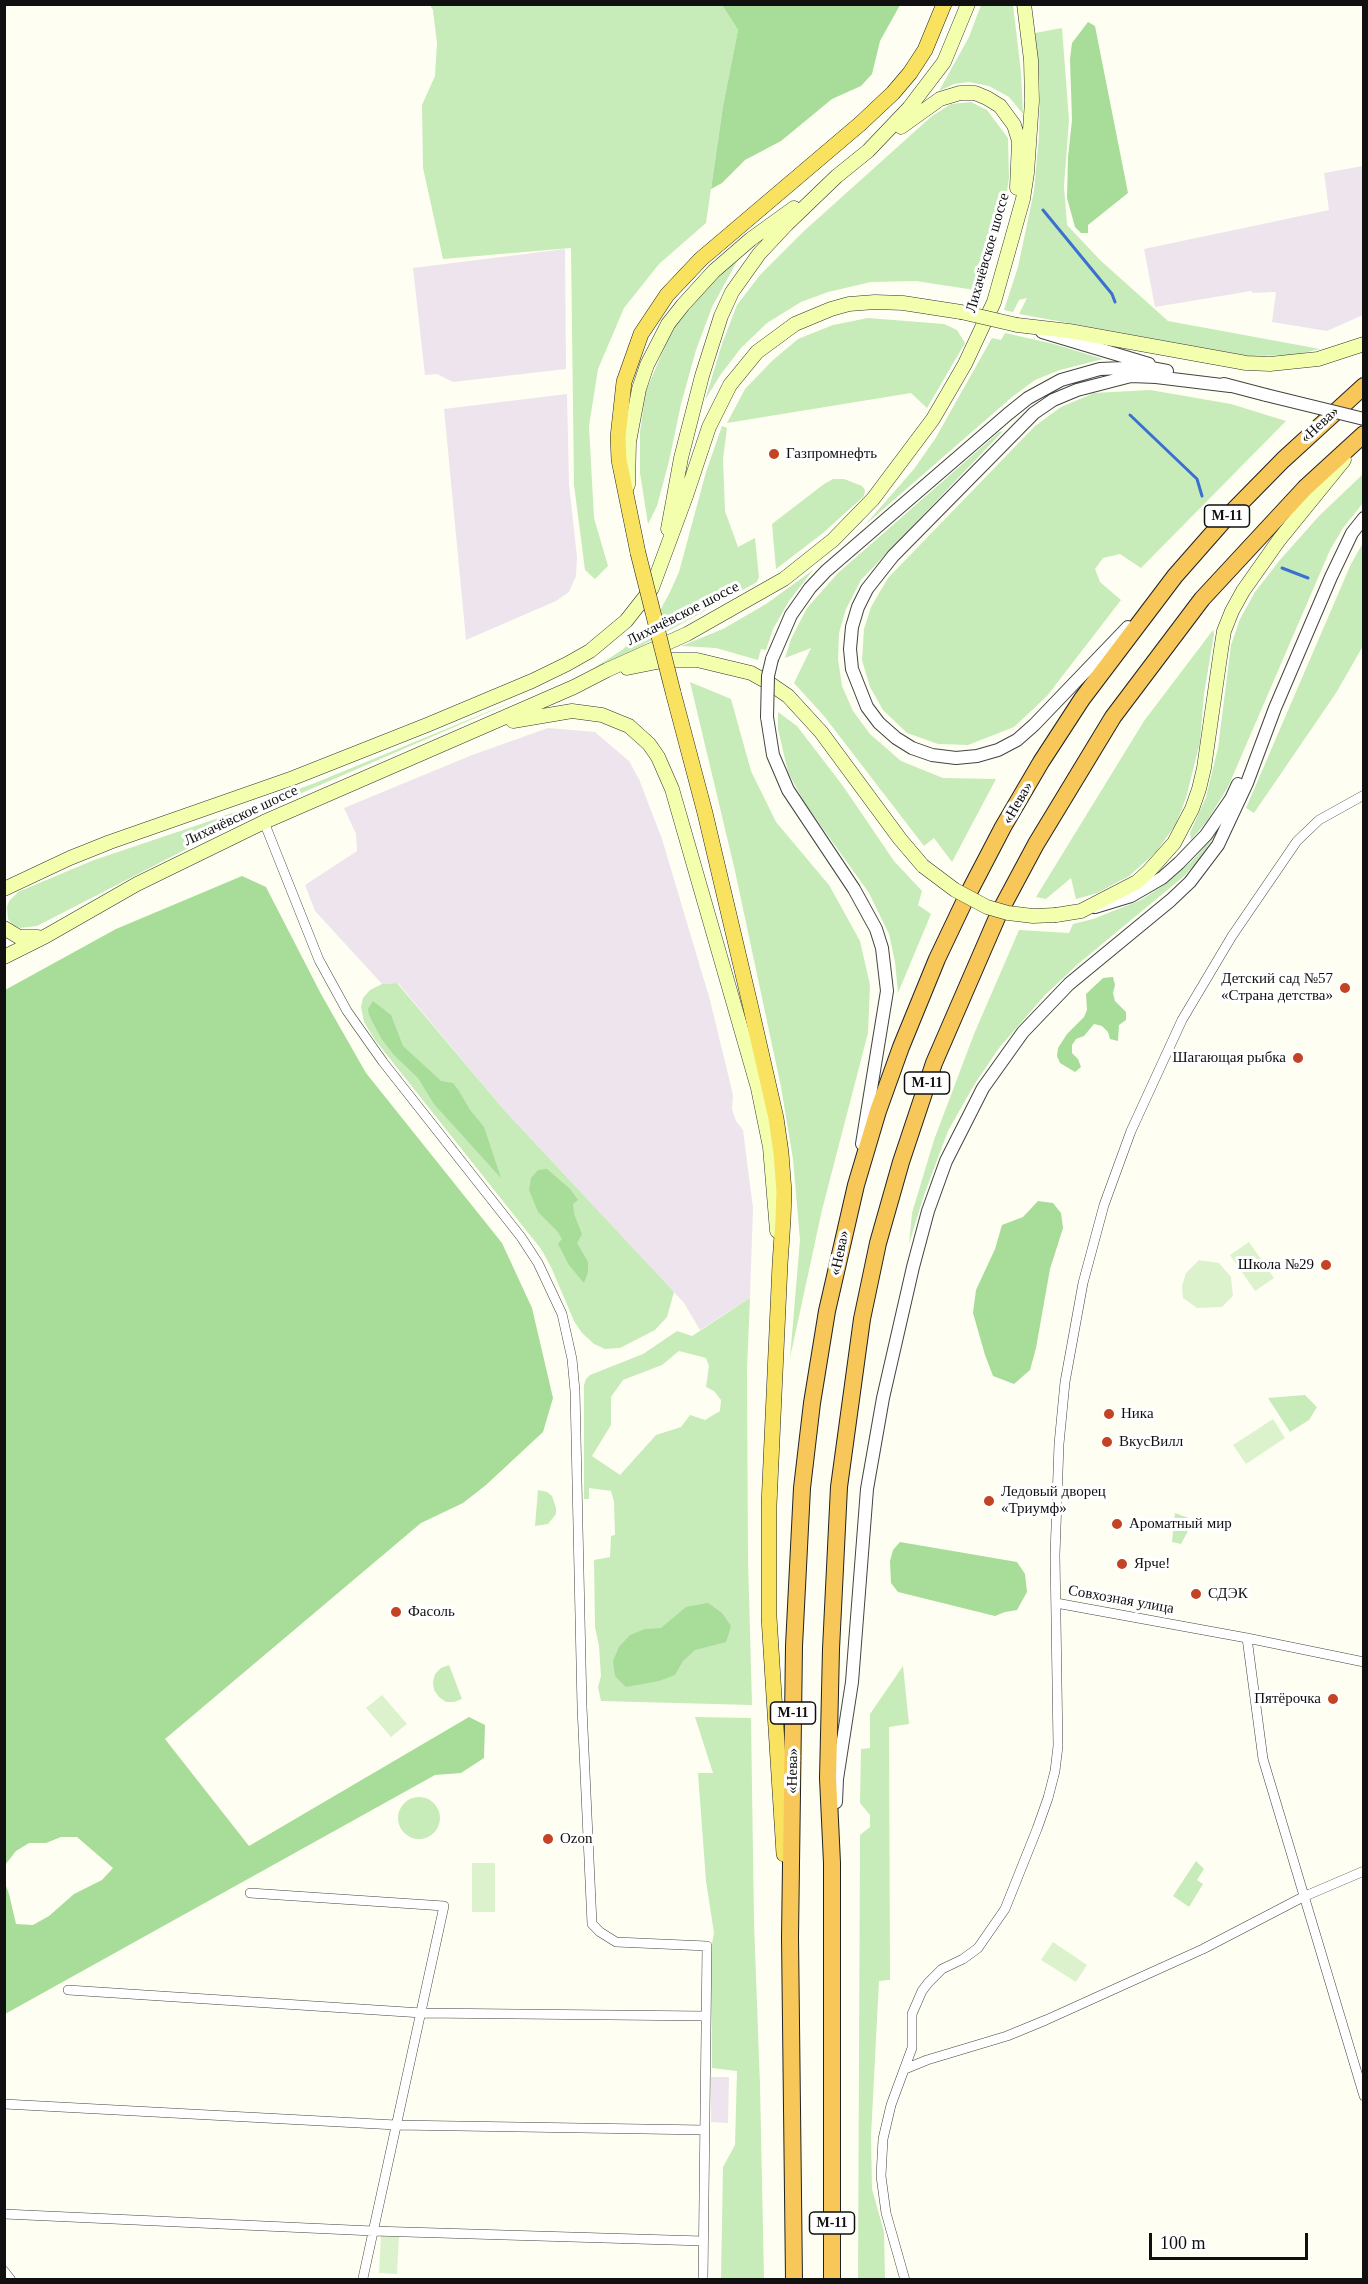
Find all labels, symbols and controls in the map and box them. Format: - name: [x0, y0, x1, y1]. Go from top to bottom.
- street label: Лихачёвское шоссе: [962, 191, 1014, 315]
- street label: «Нева»: [1297, 403, 1343, 447]
- place label: Газпромнефть: [786, 445, 877, 463]
- marker: Газпромнефть: [767, 447, 781, 461]
- road number: М-11: [1204, 505, 1250, 527]
- street label: Лихачёвское шоссе: [624, 578, 742, 650]
- street label: «Нева»: [999, 779, 1037, 827]
- street label: Лихачёвское шоссе: [181, 782, 301, 850]
- place label: Детский сад №57 «Страна детства»: [1221, 970, 1333, 1005]
- marker: Детский сад №57 «Страна детства»: [1338, 981, 1352, 995]
- place label: Шагающая рыбка: [1172, 1049, 1286, 1067]
- marker: Шагающая рыбка: [1291, 1051, 1305, 1065]
- road number: М-11: [904, 1072, 950, 1094]
- street label: «Нева»: [826, 1229, 854, 1277]
- place label: Школа №29: [1238, 1256, 1314, 1274]
- marker: Школа №29: [1319, 1258, 1333, 1272]
- place label: Ника: [1121, 1405, 1154, 1423]
- marker: Ника: [1102, 1407, 1116, 1421]
- place label: ВкусВилл: [1119, 1433, 1183, 1451]
- marker: ВкусВилл: [1100, 1435, 1114, 1449]
- place label: Ледовый дворец «Триумф»: [1001, 1483, 1106, 1518]
- marker: Ледовый дворец «Триумф»: [982, 1494, 996, 1508]
- place label: Ароматный мир: [1129, 1515, 1232, 1533]
- marker: Ароматный мир: [1110, 1517, 1124, 1531]
- place label: Ярче!: [1134, 1555, 1170, 1573]
- marker: Ярче!: [1115, 1557, 1129, 1571]
- street label: Совхозная улица: [1067, 1582, 1175, 1618]
- place label: СДЭК: [1208, 1585, 1248, 1603]
- marker: СДЭК: [1189, 1587, 1203, 1601]
- place label: Фасоль: [408, 1603, 455, 1621]
- marker: Фасоль: [389, 1605, 403, 1619]
- place label: Пятёрочка: [1254, 1690, 1321, 1708]
- marker: Пятёрочка: [1326, 1692, 1340, 1706]
- road number: М-11: [770, 1702, 816, 1724]
- street label: «Нева»: [784, 1748, 802, 1794]
- place label: Ozon: [560, 1830, 592, 1848]
- marker: Ozon: [541, 1832, 555, 1846]
- road number: М-11: [810, 2212, 854, 2234]
- scale bar: [1152, 2221, 1311, 2259]
- text: 100 m: [1160, 2233, 1206, 2253]

